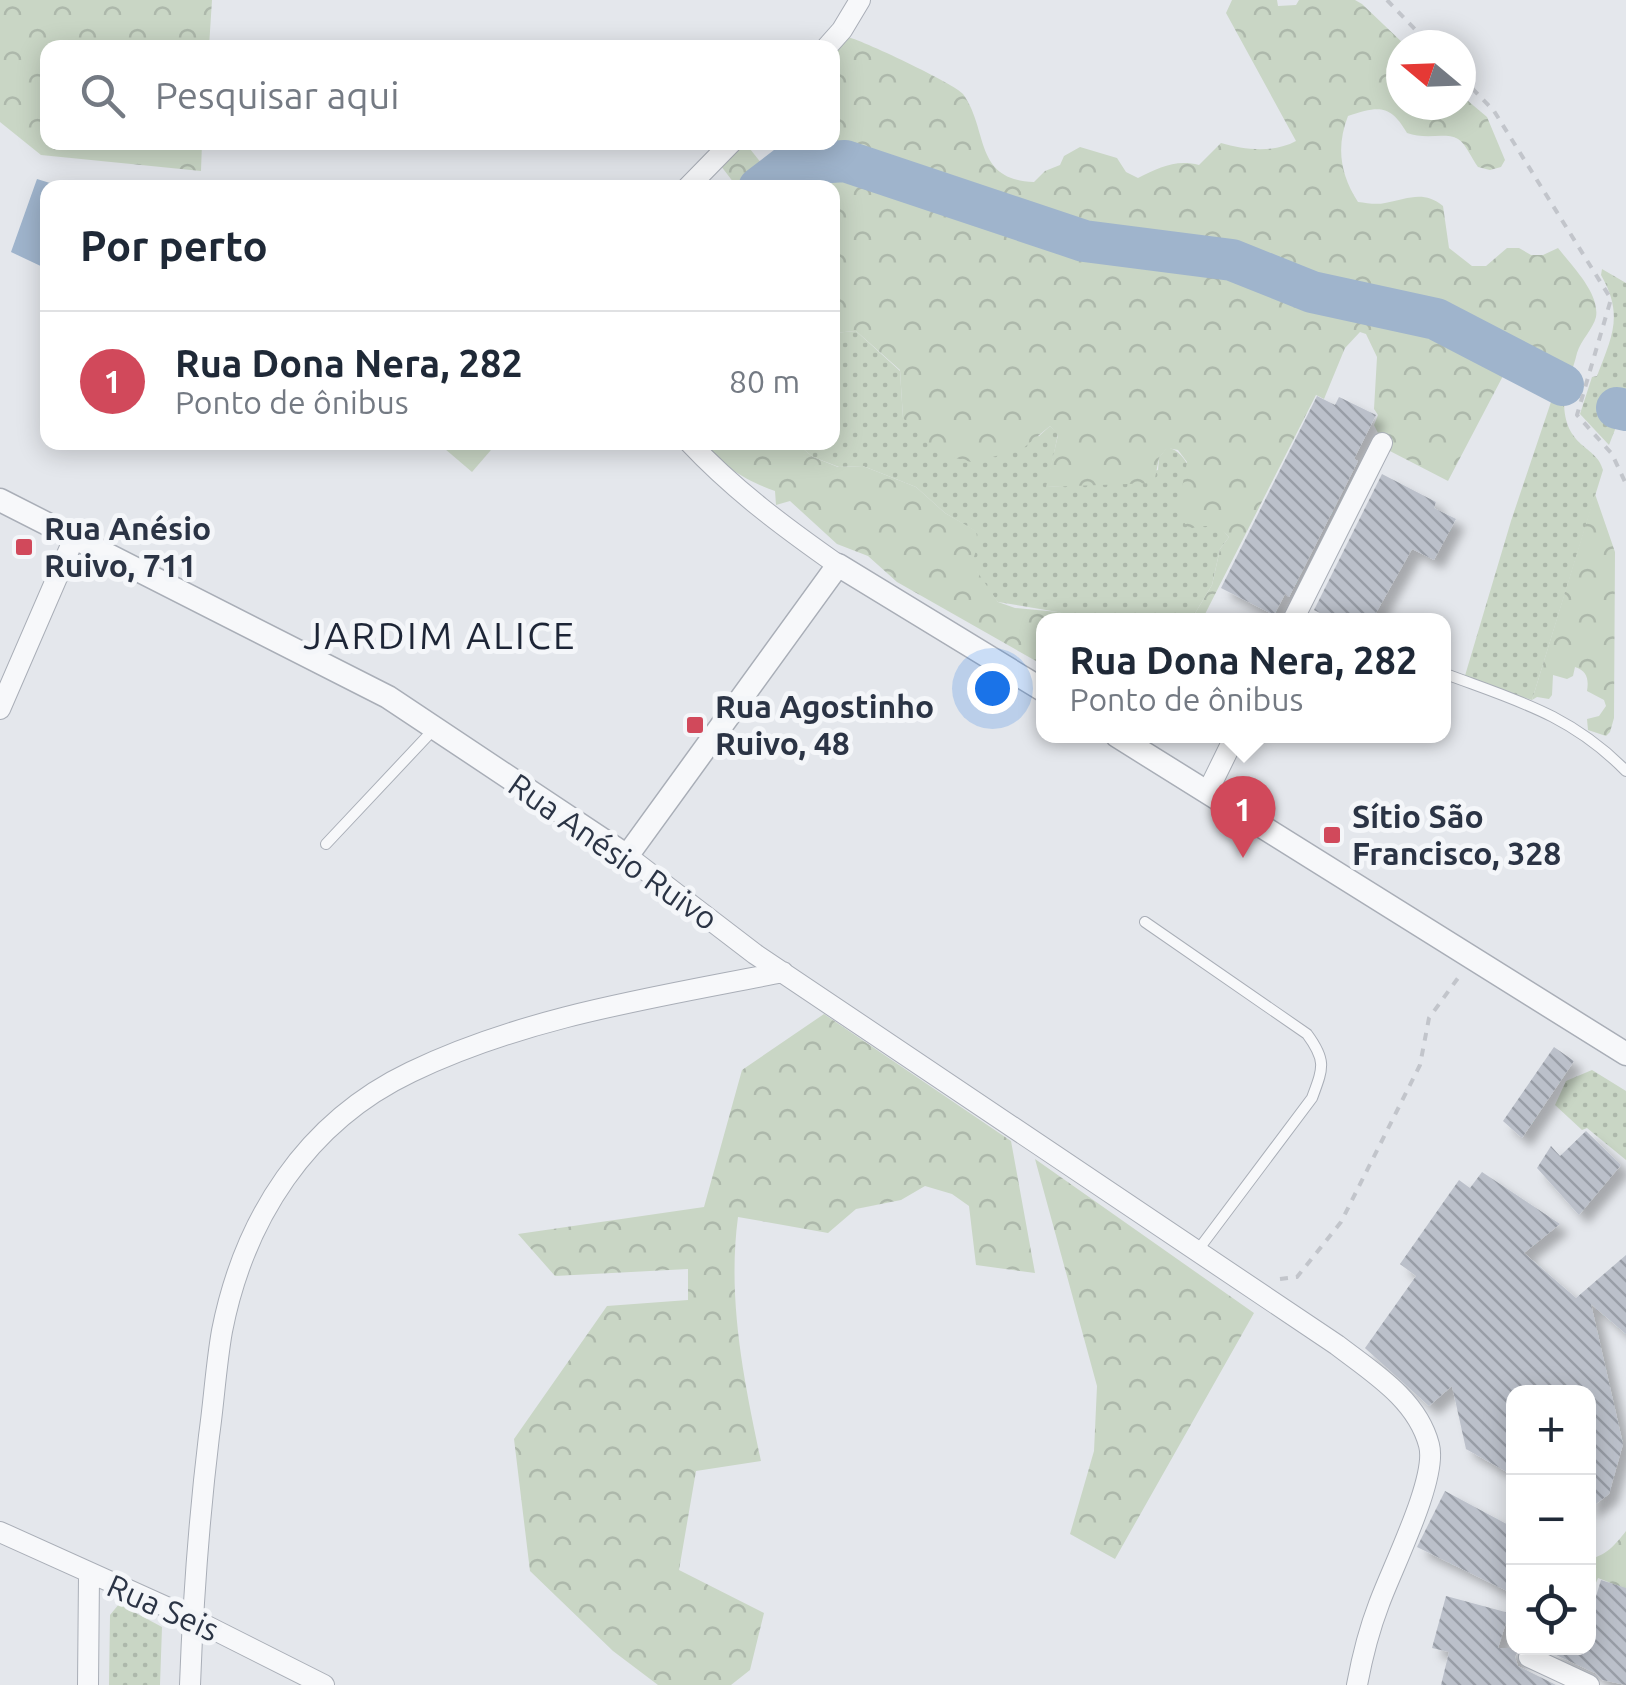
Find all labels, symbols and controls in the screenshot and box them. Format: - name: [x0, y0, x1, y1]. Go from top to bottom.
- north arrow: [1386, 30, 1476, 120]
- search box: [40, 40, 840, 150]
- icon: search: [75, 68, 130, 123]
- text: Pesquisar aqui: [155, 74, 399, 116]
- text: Por perto: [80, 222, 268, 269]
- text: Rua Dona Nera, 282: [175, 342, 523, 384]
- text: 1: [103, 363, 122, 399]
- text: 80 m: [729, 363, 800, 399]
- text: Ponto de ônibus: [175, 384, 409, 420]
- place label: Rua Anésio Ruivo, 711: [44, 510, 211, 583]
- marker: Rua Anésio Ruivo, 711: [13, 536, 35, 558]
- popup: [1036, 613, 1451, 743]
- district label: JARDIM ALICE: [303, 614, 577, 656]
- text: Rua Dona Nera, 282: [1070, 639, 1417, 681]
- your location: [967, 663, 1018, 714]
- text: Ponto de ônibus: [1070, 681, 1303, 717]
- place label: Rua Agostinho Ruivo, 48: [715, 688, 934, 761]
- marker: Rua Agostinho Ruivo, 48: [684, 714, 706, 736]
- street label: Rua Anésio Ruivo: [502, 766, 725, 937]
- pin: 1: [1210, 776, 1276, 858]
- place label: Sítio São Francisco, 328: [1352, 798, 1561, 871]
- marker: Sítio São Francisco, 328: [1321, 824, 1343, 846]
- map controls: [1506, 1385, 1596, 1655]
- button: +: [1506, 1385, 1596, 1475]
- button: −: [1506, 1475, 1596, 1565]
- button: locate: [1506, 1565, 1596, 1655]
- street label: Rua Seis: [102, 1567, 225, 1648]

